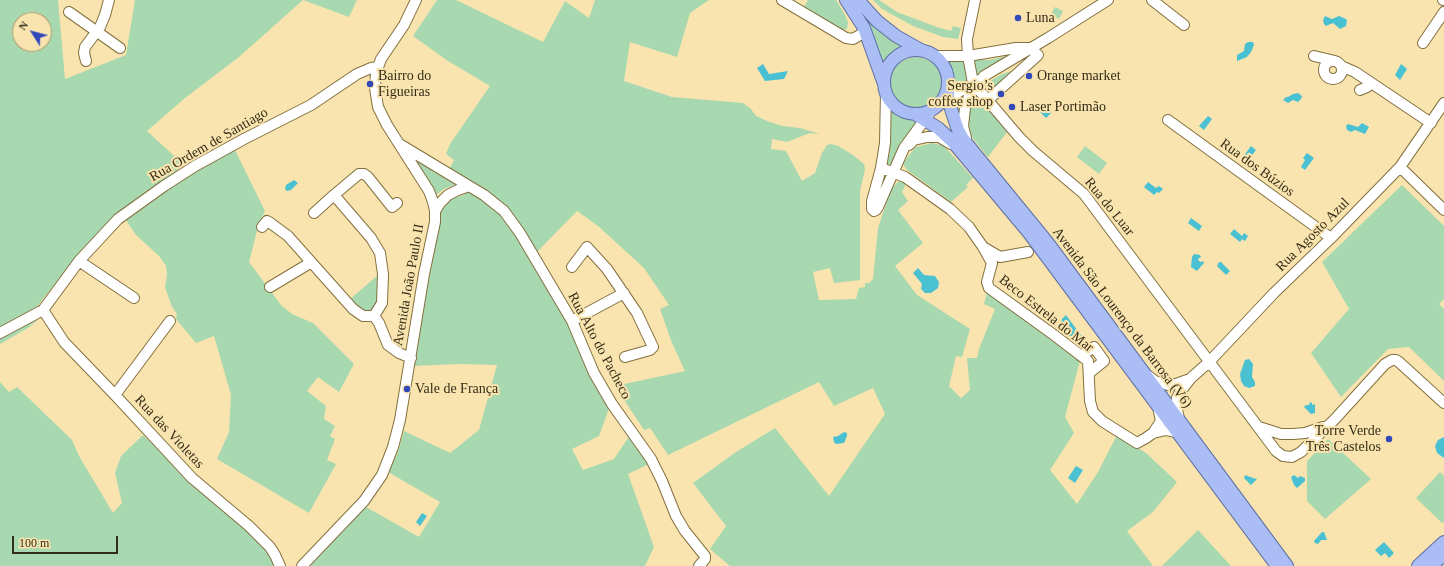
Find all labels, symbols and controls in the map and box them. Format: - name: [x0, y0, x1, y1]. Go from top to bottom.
- place label: Luna: [1026, 10, 1055, 26]
- north arrow: [12, 12, 52, 52]
- marker: Luna: [1013, 13, 1023, 23]
- text: N: [16, 19, 30, 32]
- place label: Bairro do Figueiras: [378, 68, 431, 100]
- place label: Orange market: [1037, 68, 1121, 84]
- marker: Orange market: [1024, 71, 1034, 81]
- place label: Sergio’s coffee shop: [928, 78, 993, 110]
- marker: Bairro do Figueiras: [365, 79, 375, 89]
- marker: Sergio’s coffee shop: [996, 89, 1006, 99]
- place label: Laser Portimão: [1020, 99, 1106, 115]
- marker: Laser Portimão: [1007, 102, 1017, 112]
- street label: Rua Ordem de Santiago: [147, 104, 271, 186]
- street label: Rua dos Búzios: [1217, 135, 1297, 201]
- street label: Rua do Luar: [1080, 175, 1138, 239]
- street label: Rua Agosto Azul: [1273, 195, 1353, 275]
- street label: Avenida João Paulo II: [390, 223, 428, 347]
- street label: Avenida São Lourenço da Barrosa (V6): [1049, 224, 1195, 412]
- street label: Beco Estrela do Mar: [995, 272, 1097, 356]
- street label: Rua Alto do Pacheco: [564, 290, 634, 402]
- place label: Vale de França: [415, 381, 498, 397]
- marker: Vale de França: [402, 384, 412, 394]
- street label: Rua das Violetas: [131, 392, 207, 472]
- place label: Torre Verde Três Castelos: [1306, 423, 1381, 456]
- marker: Torre Verde Três Castelos: [1384, 434, 1394, 444]
- scale bar: [14, 528, 120, 554]
- text: 100 m: [19, 536, 49, 550]

